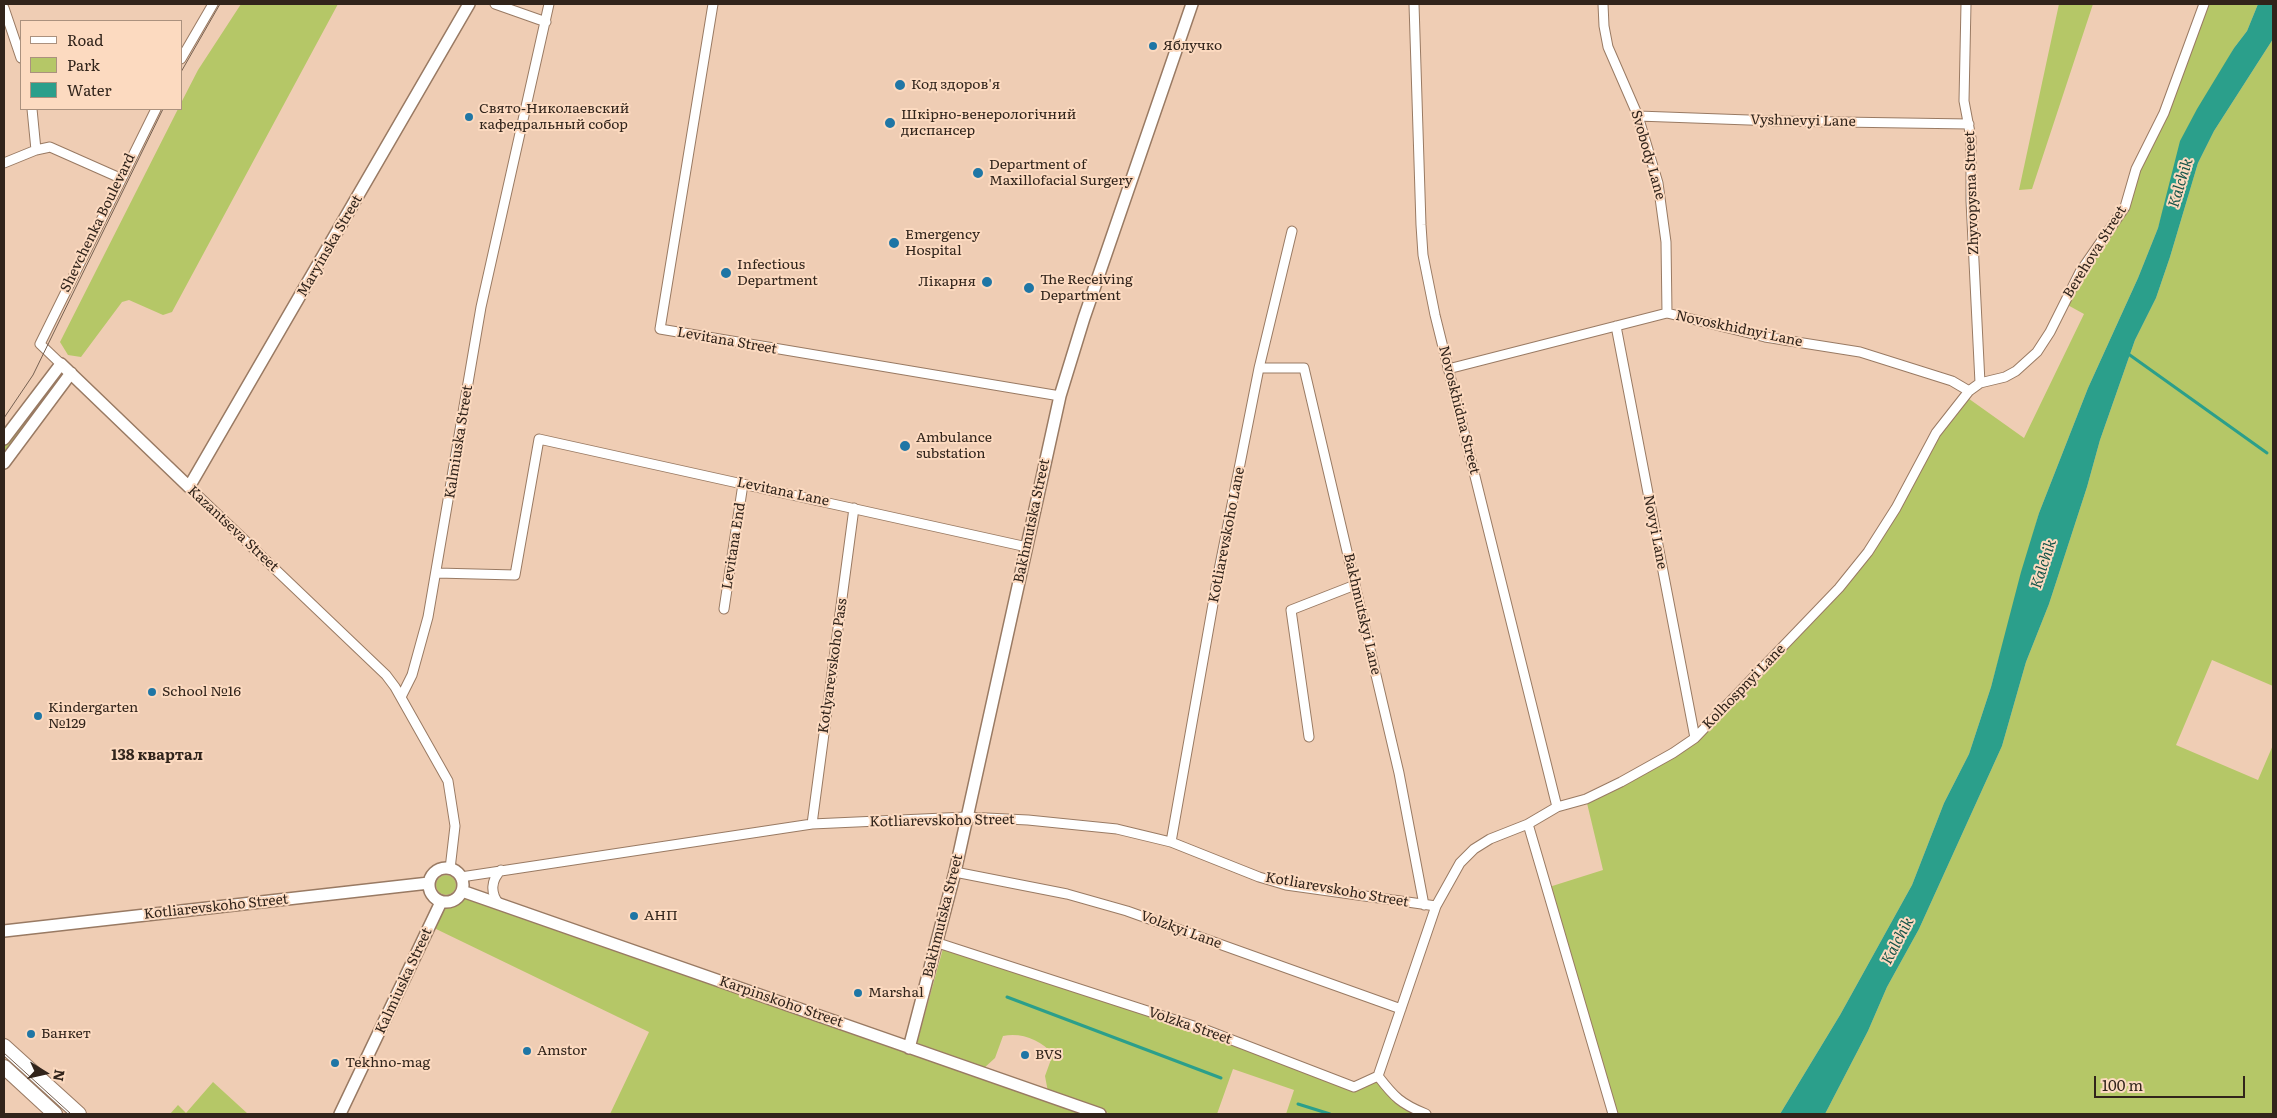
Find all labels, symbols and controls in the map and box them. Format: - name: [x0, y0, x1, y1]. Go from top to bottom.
- legend: [20, 20, 182, 110]
- text: Road: [67, 28, 103, 51]
- place label: Яблучко: [1163, 38, 1222, 54]
- marker: Яблучко: [1147, 40, 1159, 52]
- text: Park: [67, 53, 100, 76]
- place label: Код здоров'я: [911, 77, 1000, 93]
- text: Water: [67, 78, 112, 101]
- marker: Код здоров'я: [893, 78, 907, 92]
- place label: Свято-Николаевский кафедральный собор: [479, 101, 629, 134]
- place label: Шкірно-венерологічний диспансер: [901, 107, 1076, 140]
- street label: Svobody Lane: [1627, 108, 1669, 202]
- marker: Свято-Николаевский кафедральный собор: [463, 111, 475, 123]
- street label: Vyshnevyi Lane: [1750, 112, 1856, 130]
- marker: Шкірно-венерологічний диспансер: [883, 116, 897, 130]
- street label: Zhyvopysna Street: [1961, 131, 1983, 255]
- street label: Shevchenka Boulevard: [57, 151, 139, 295]
- water label: Kalchik: [2165, 156, 2197, 210]
- place label: Department of Maxillofacial Surgery: [989, 157, 1133, 190]
- marker: Department of Maxillofacial Surgery: [971, 166, 985, 180]
- street label: Maryinska Street: [294, 192, 366, 300]
- street label: Berehova Street: [2060, 203, 2130, 301]
- place label: Emergency Hospital: [905, 227, 980, 260]
- marker: Emergency Hospital: [887, 236, 901, 250]
- place label: Infectious Department: [737, 257, 818, 290]
- marker: Infectious Department: [719, 266, 733, 280]
- place label: The Receiving Department: [1040, 272, 1133, 304]
- place label: Лікарня: [918, 274, 976, 290]
- marker: Лікарня: [980, 275, 994, 289]
- marker: The Receiving Department: [1022, 281, 1036, 295]
- street label: Novoskhidnyi Lane: [1674, 307, 1804, 351]
- street label: Levitana Street: [676, 324, 778, 358]
- street label: Novoskhidna Street: [1435, 344, 1483, 476]
- street label: Kalmiuska Street: [442, 384, 476, 500]
- place label: Ambulance substation: [916, 430, 992, 462]
- marker: Ambulance substation: [898, 439, 912, 453]
- street label: Bakhmutska Street: [1011, 457, 1053, 585]
- street label: Kotliarevskoho Lane: [1206, 466, 1248, 604]
- street label: Levitana Lane: [735, 474, 831, 510]
- street label: Kazantseva Street: [184, 483, 282, 575]
- street label: Novyi Lane: [1640, 493, 1670, 571]
- street label: Levitana End: [719, 501, 749, 591]
- water label: Kalchik: [2028, 537, 2060, 591]
- street label: Bakhmutskyi Lane: [1340, 551, 1384, 677]
- street label: Kotlyarevskoho Pass: [815, 597, 851, 735]
- street label: Kolhospnyi Lane: [1699, 641, 1789, 733]
- place label: School №16: [162, 684, 241, 700]
- marker: School №16: [146, 686, 158, 698]
- place label: Kindergarten №129: [48, 700, 138, 732]
- marker: Kindergarten №129: [32, 710, 44, 722]
- district label: 138 квартал: [111, 747, 203, 765]
- street label: Kotliarevskoho Street: [869, 811, 1015, 831]
- street label: Bakhmutska Street: [920, 852, 966, 980]
- street label: Kotliarevskoho Street: [1264, 869, 1410, 911]
- street label: Kotliarevskoho Street: [143, 891, 289, 923]
- place label: АНП: [644, 908, 678, 924]
- street label: Volzkyi Lane: [1138, 908, 1224, 952]
- marker: АНП: [628, 910, 640, 922]
- water label: Kalchik: [1878, 914, 1918, 968]
- street label: Kalmiuska Street: [372, 925, 436, 1037]
- street label: Karpinskoho Street: [717, 973, 845, 1031]
- place label: Marshal: [868, 985, 924, 1001]
- marker: Marshal: [852, 987, 864, 999]
- street label: Volzka Street: [1146, 1004, 1234, 1048]
- place label: Банкет: [41, 1026, 91, 1042]
- marker: Банкет: [25, 1028, 37, 1040]
- place label: Amstor: [537, 1043, 587, 1059]
- marker: Amstor: [521, 1045, 533, 1057]
- place label: BVS: [1035, 1047, 1062, 1063]
- north arrow: [20, 1048, 70, 1098]
- marker: BVS: [1019, 1049, 1031, 1061]
- place label: Tekhno-mag: [345, 1055, 430, 1071]
- marker: Tekhno-mag: [329, 1057, 341, 1069]
- scale bar: [2097, 1066, 2248, 1098]
- text: N: [49, 1068, 71, 1083]
- text: 100 m: [2102, 1073, 2143, 1096]

